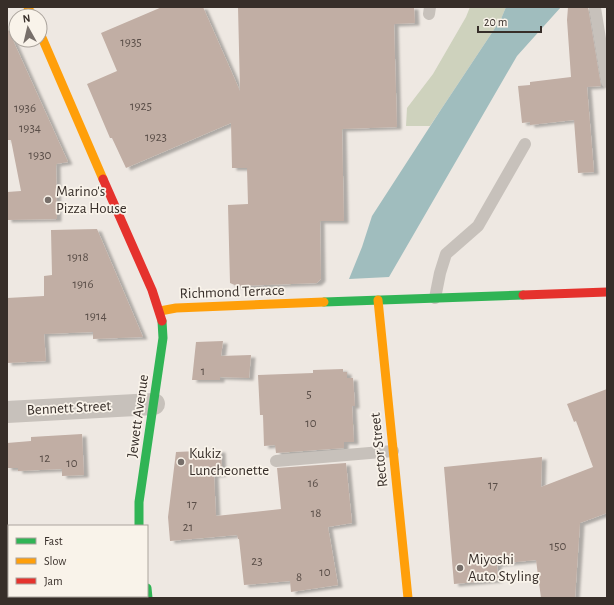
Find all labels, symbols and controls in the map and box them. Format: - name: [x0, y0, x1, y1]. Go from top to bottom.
- north arrow: [8, 8, 48, 48]
- scale bar: [478, 8, 541, 34]
- text: N: [22, 13, 31, 25]
- text: 20 m: [484, 16, 507, 28]
- house number: 1935: [120, 36, 142, 49]
- house number: 1925: [130, 100, 152, 113]
- house number: 1936: [14, 102, 36, 115]
- house number: 1934: [19, 122, 41, 135]
- house number: 1923: [145, 131, 167, 144]
- house number: 1930: [29, 149, 52, 162]
- place label: Marino's Pizza House: [56, 184, 127, 216]
- marker: Marino's Pizza House: [43, 195, 53, 205]
- house number: 1918: [67, 251, 89, 264]
- house number: 1916: [72, 278, 94, 291]
- street label: Richmond Terrace: [179, 283, 285, 301]
- house number: 1914: [85, 310, 107, 323]
- house number: 1: [201, 365, 205, 378]
- street label: Jewett Avenue: [125, 373, 151, 459]
- house number: 5: [306, 388, 312, 401]
- street label: Bennett Street: [26, 398, 112, 418]
- street label: Rector Street: [368, 412, 390, 488]
- house number: 10: [305, 417, 317, 430]
- place label: Kukiz Luncheonette: [189, 446, 269, 478]
- house number: 12: [40, 452, 50, 465]
- house number: 10: [66, 457, 78, 470]
- marker: Kukiz Luncheonette: [176, 457, 186, 467]
- house number: 16: [308, 477, 318, 490]
- house number: 17: [488, 479, 499, 492]
- house number: 17: [187, 498, 198, 511]
- house number: 18: [311, 507, 321, 520]
- house number: 21: [183, 521, 193, 534]
- legend: [8, 525, 148, 597]
- text: Fast: [44, 535, 63, 547]
- house number: 150: [550, 540, 567, 553]
- place label: Miyoshi Auto Styling: [468, 552, 540, 584]
- text: Slow: [44, 555, 66, 567]
- house number: 23: [251, 555, 263, 568]
- marker: Miyoshi Auto Styling: [455, 563, 465, 573]
- house number: 10: [319, 566, 331, 579]
- house number: 8: [296, 571, 302, 584]
- text: Jam: [44, 575, 63, 587]

